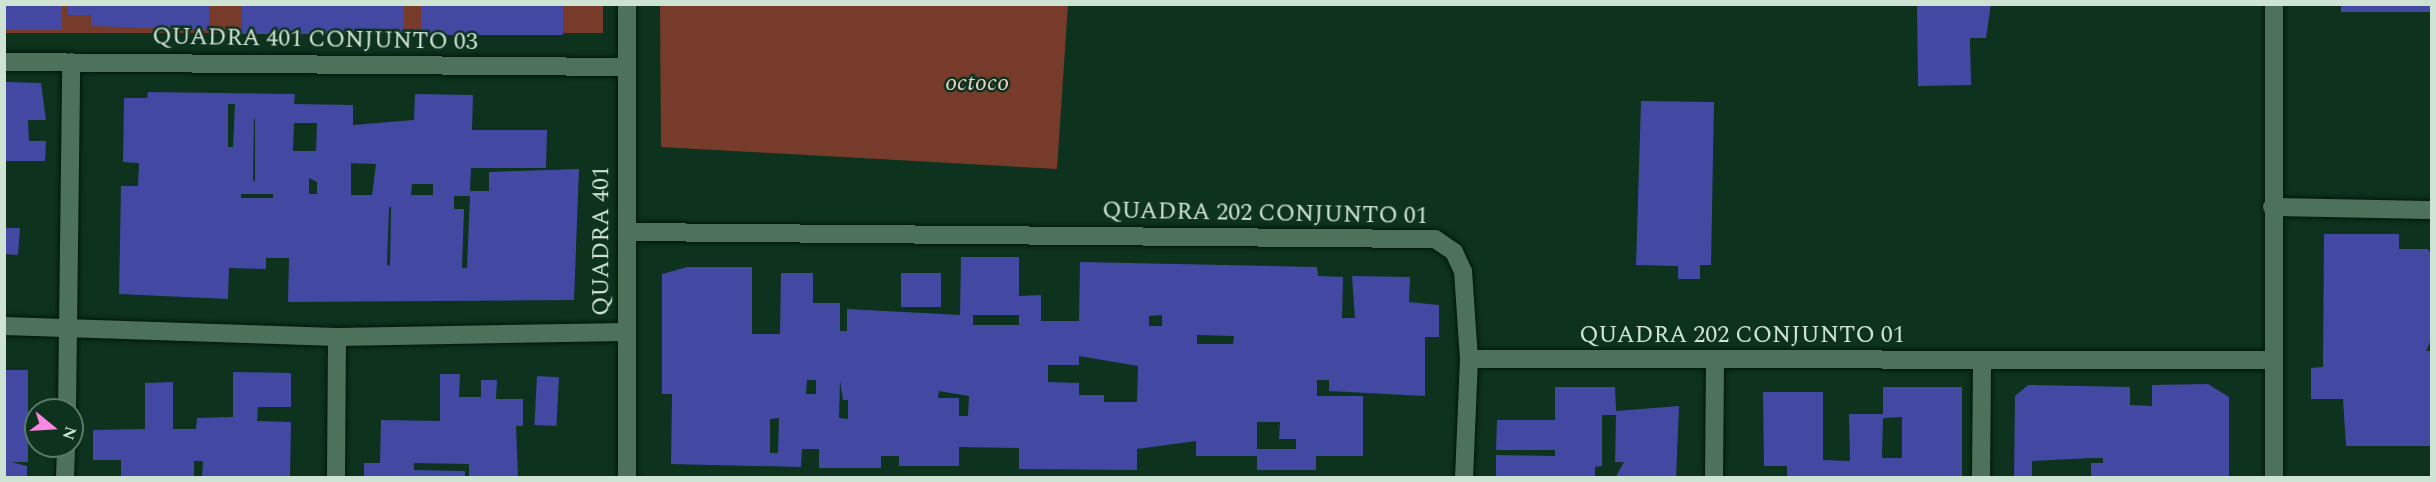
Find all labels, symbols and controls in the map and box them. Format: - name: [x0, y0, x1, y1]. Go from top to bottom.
- street label: QUADRA 401 CONJUNTO 03: [152, 23, 478, 57]
- park label: octoco: [945, 70, 1009, 98]
- street label: QUADRA 401: [588, 166, 616, 316]
- street label: QUADRA 202 CONJUNTO 01: [1102, 197, 1428, 231]
- street label: QUADRA 202 CONJUNTO 01: [1579, 322, 1905, 350]
- north arrow: [24, 398, 84, 458]
- text: N: [56, 423, 83, 443]

